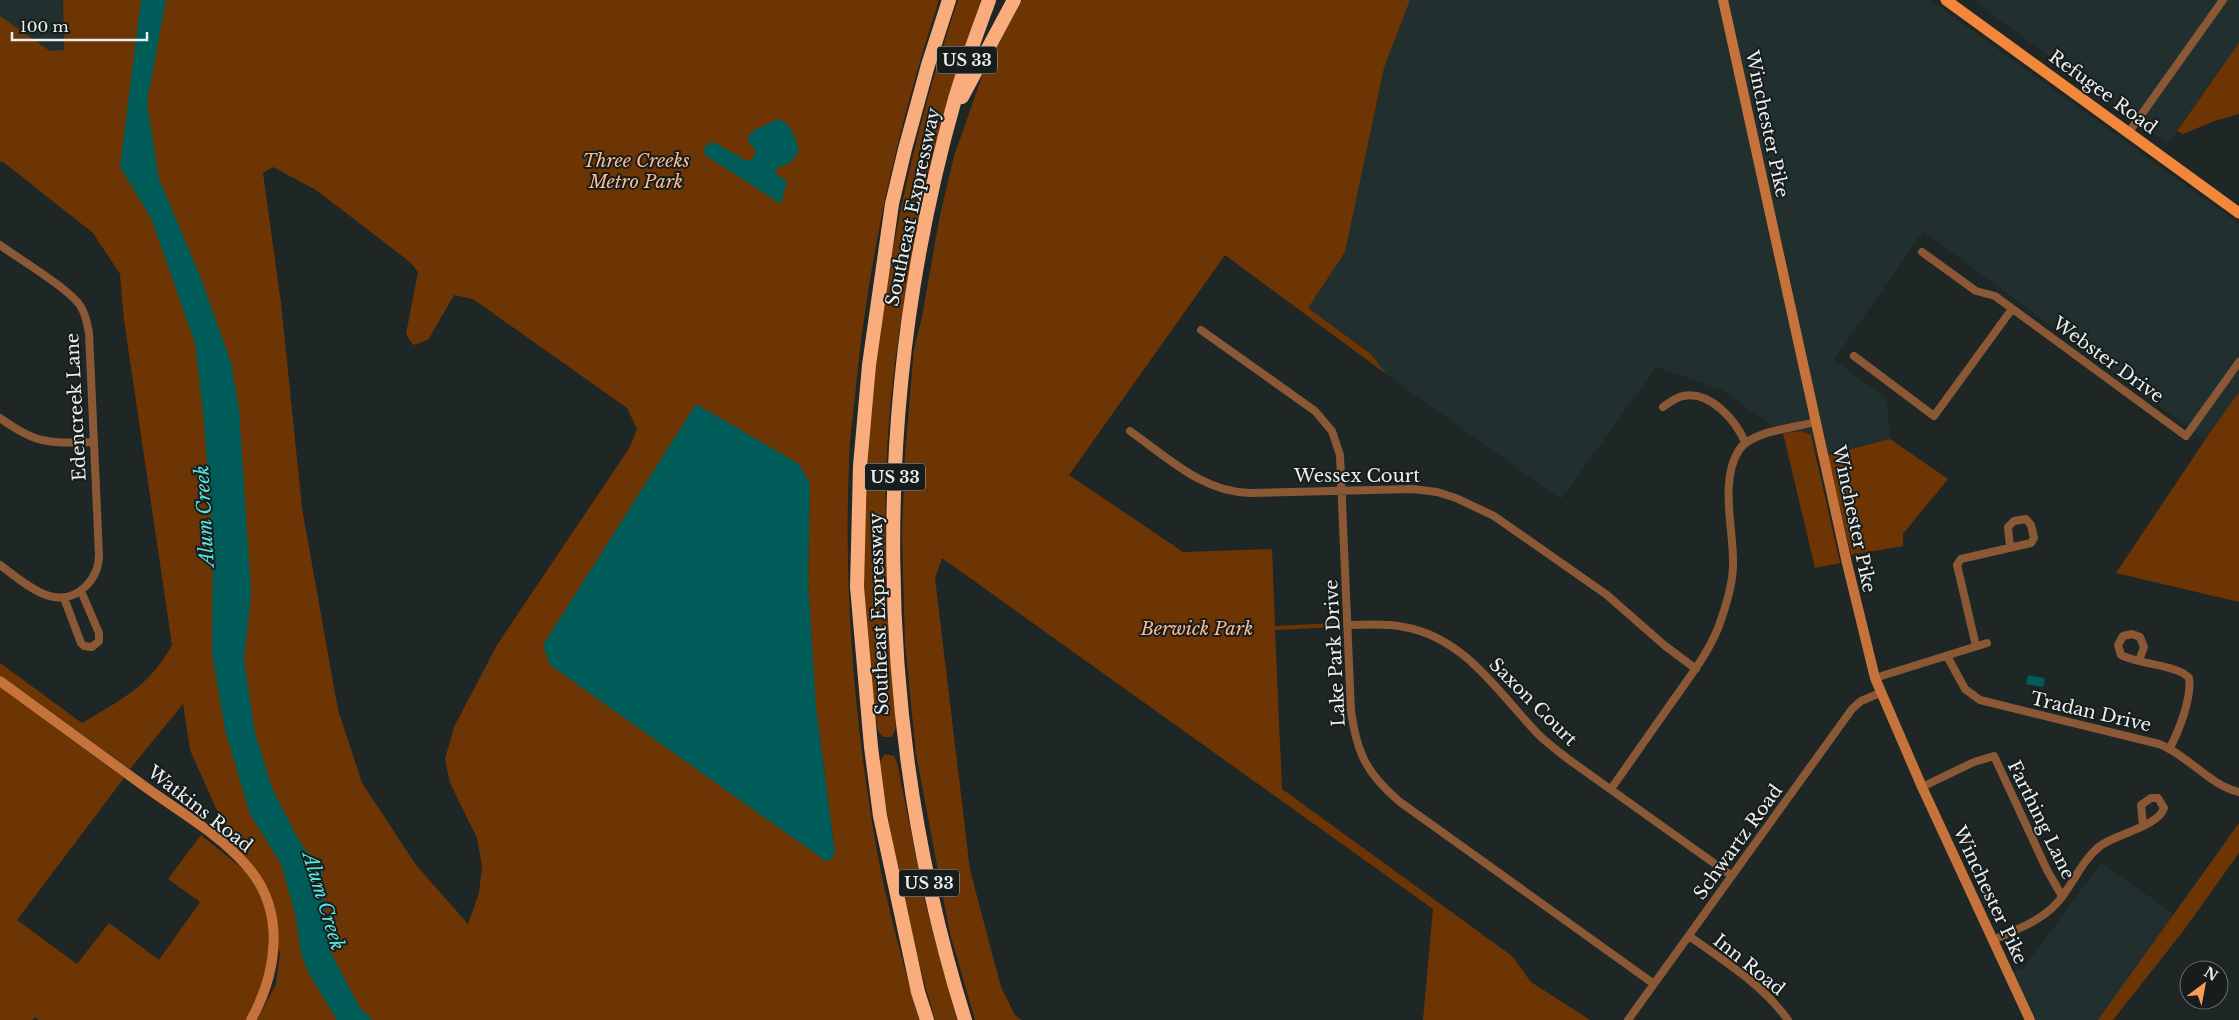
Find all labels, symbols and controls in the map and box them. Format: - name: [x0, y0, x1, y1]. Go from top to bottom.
- scale bar: [12, 10, 148, 42]
- text: 100 m: [20, 17, 69, 36]
- street label: Refugee Road: [2045, 45, 2161, 139]
- road number: US 33: [937, 46, 997, 74]
- street label: Winchester Pike: [1740, 48, 1793, 200]
- street label: Southeast Expressway: [881, 105, 945, 308]
- park label: Three Creeks Metro Park: [582, 150, 690, 193]
- street label: Webster Drive: [2047, 312, 2168, 408]
- street label: Edencreek Lane: [61, 332, 91, 482]
- street label: Winchester Pike: [1827, 443, 1880, 595]
- road number: US 33: [865, 464, 925, 491]
- water label: Alum Creek: [190, 465, 219, 570]
- street label: Wessex Court: [1293, 465, 1420, 487]
- street label: Southeast Expressway: [864, 512, 894, 716]
- street label: Lake Park Drive: [1320, 579, 1350, 727]
- park label: Berwick Park: [1140, 618, 1253, 640]
- street label: Saxon Court: [1485, 654, 1582, 751]
- street label: Tradan Drive: [2029, 687, 2153, 737]
- street label: Farthing Lane: [2003, 757, 2079, 883]
- street label: Watkins Road: [142, 761, 257, 857]
- street label: Schwartz Road: [1689, 780, 1787, 904]
- street label: Winchester Pike: [1948, 822, 2032, 968]
- water label: Alum Creek: [297, 846, 349, 953]
- road number: US 33: [899, 870, 959, 896]
- street label: Inn Road: [1709, 930, 1789, 1000]
- north arrow: [2179, 960, 2229, 1010]
- text: N: [2201, 963, 2221, 985]

